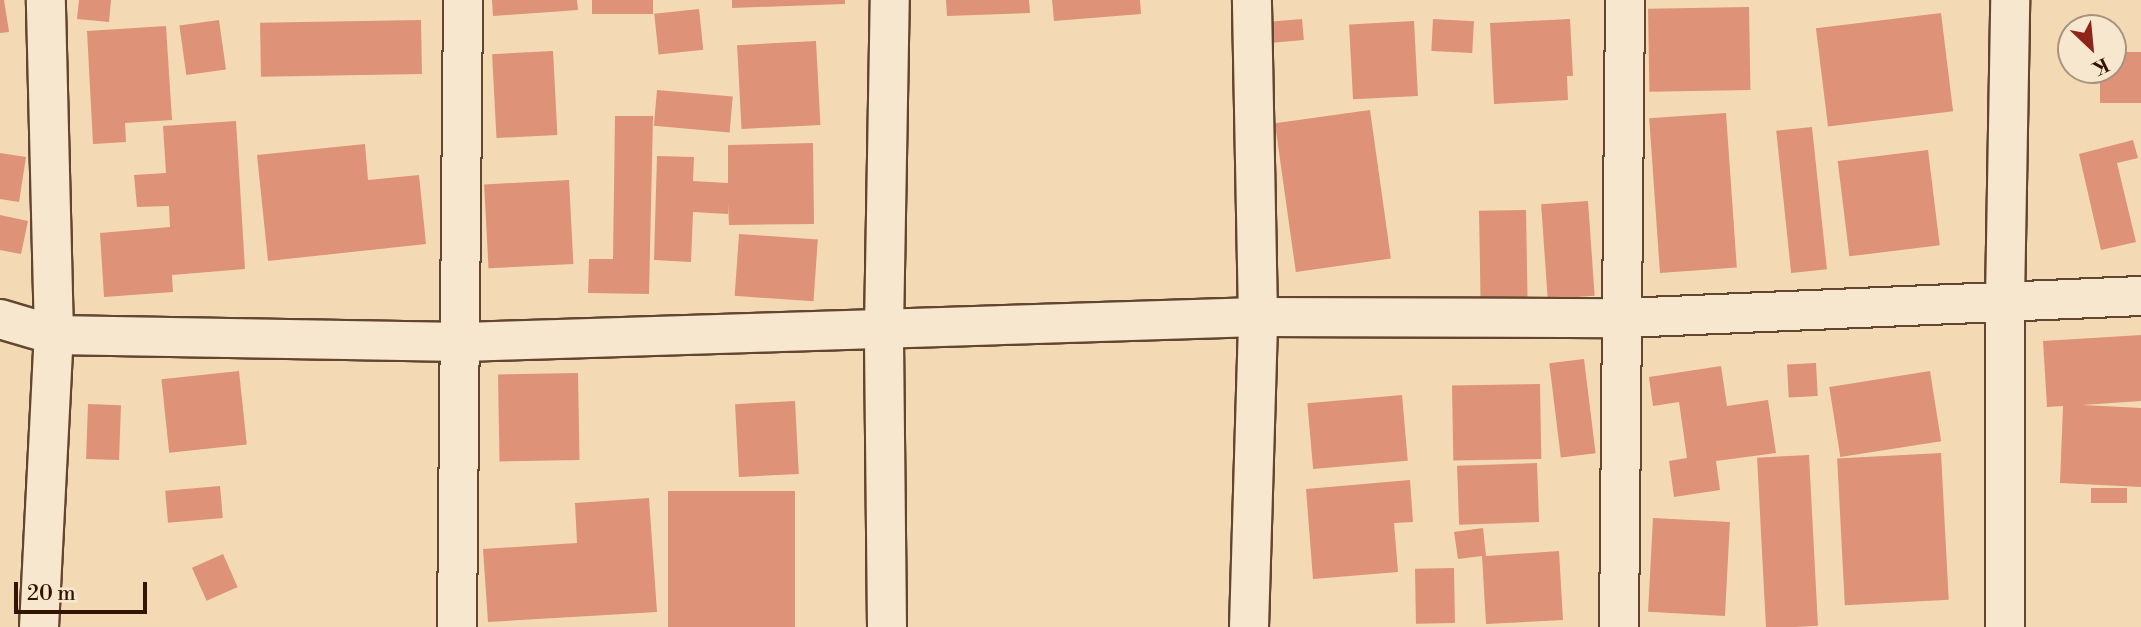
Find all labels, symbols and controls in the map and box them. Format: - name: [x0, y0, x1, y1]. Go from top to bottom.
- north arrow: [2057, 14, 2127, 84]
- text: K: [2088, 52, 2113, 80]
- scale bar: [18, 568, 150, 612]
- text: 20 m: [27, 581, 76, 607]

